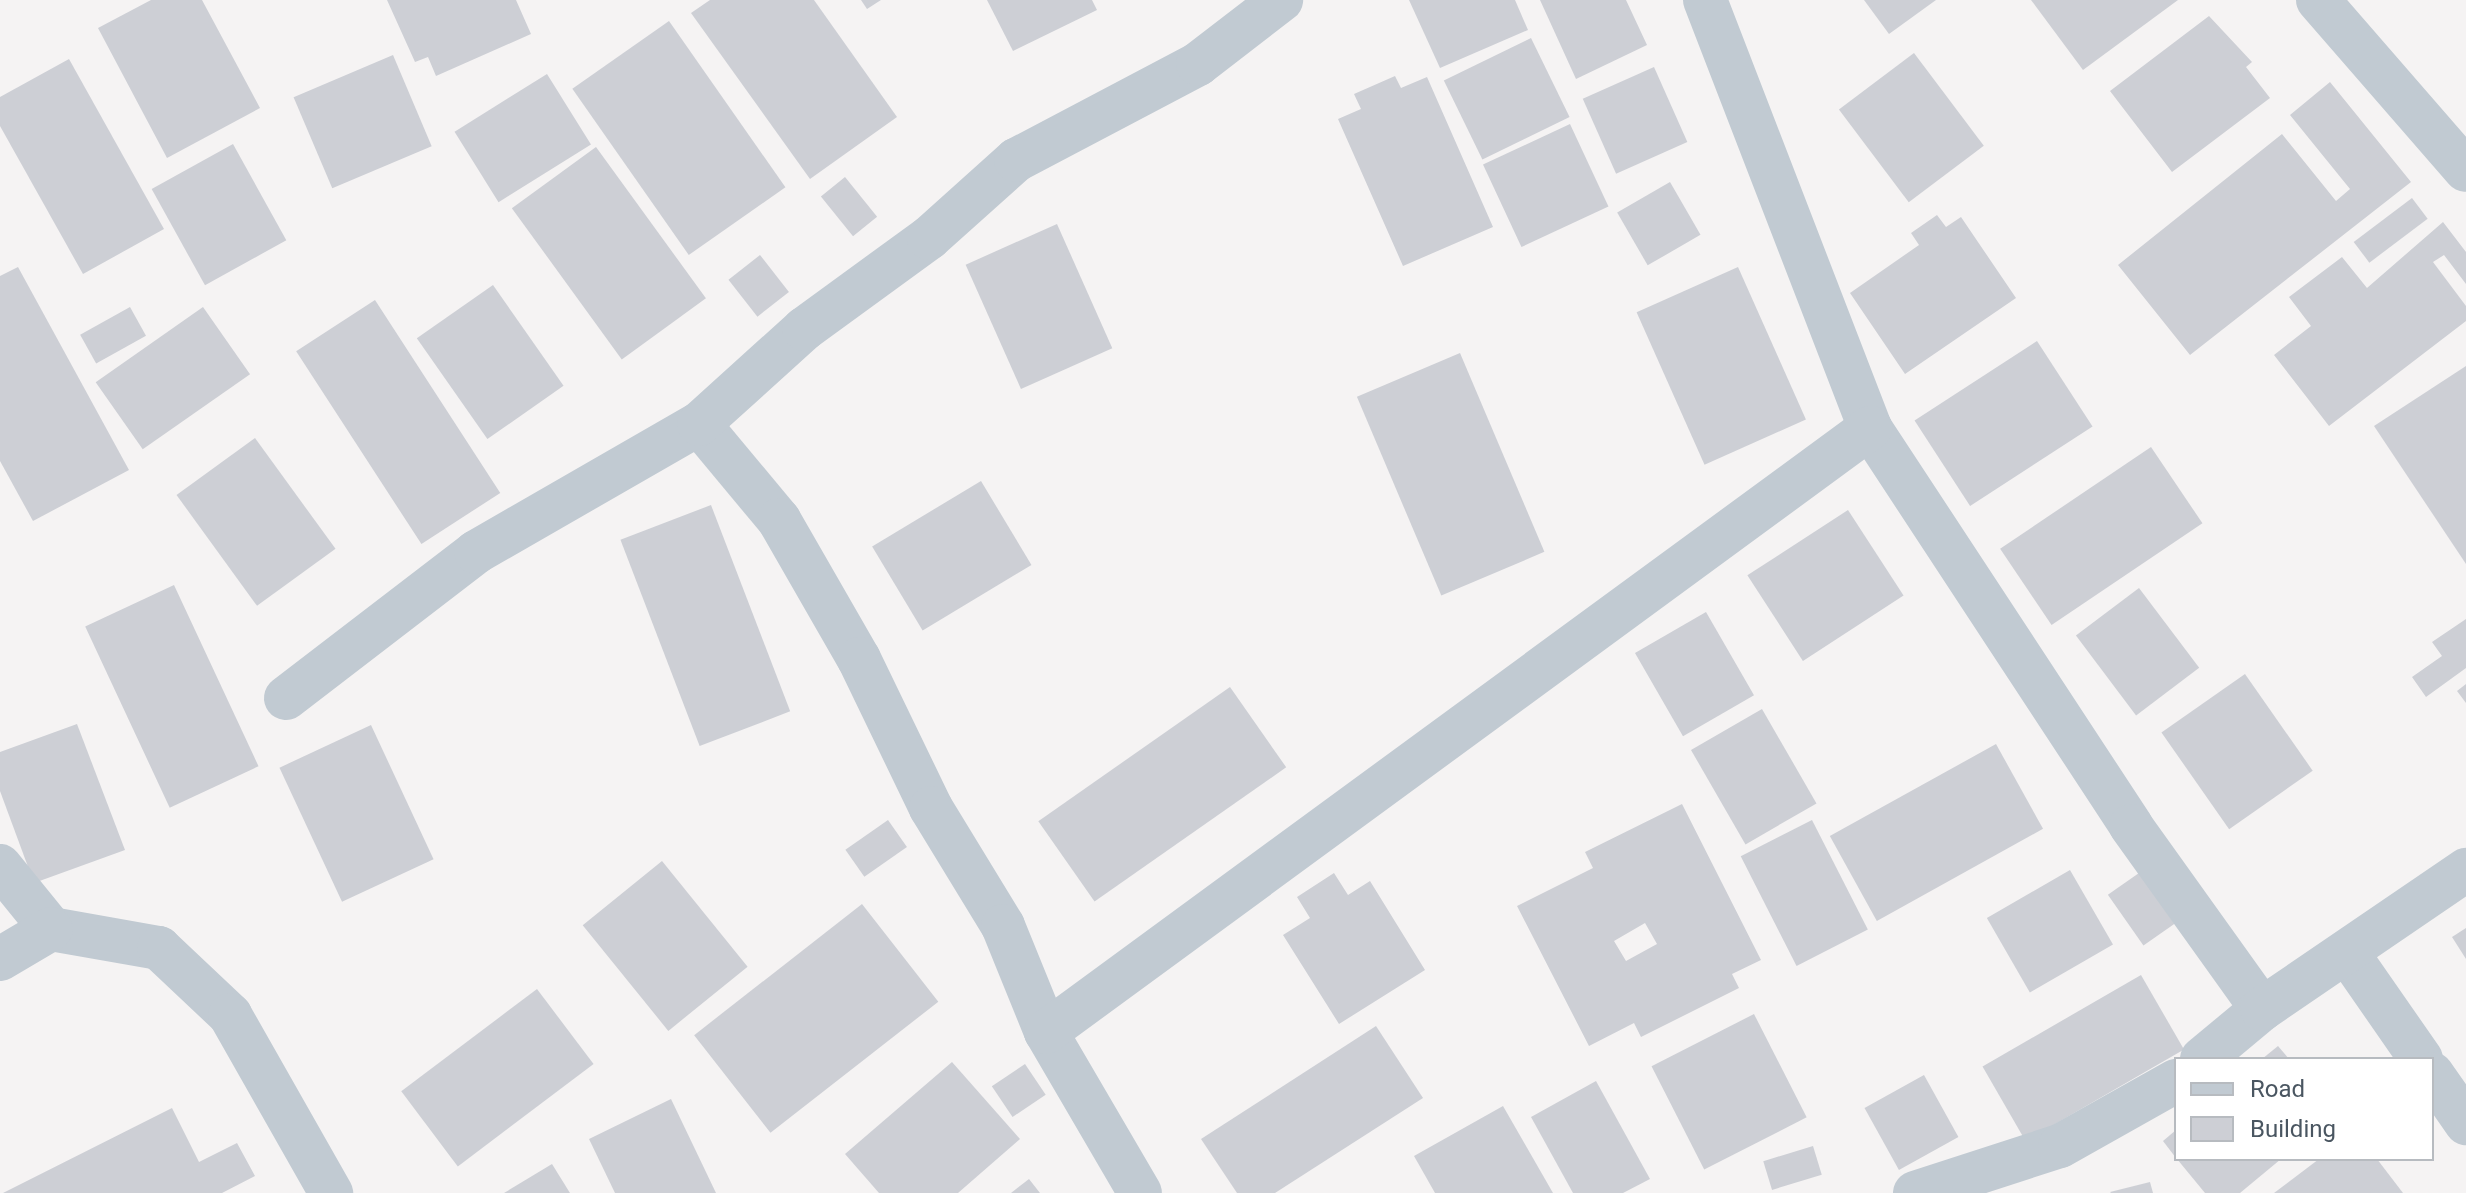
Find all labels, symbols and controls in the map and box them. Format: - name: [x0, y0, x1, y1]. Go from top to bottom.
- legend: [2174, 1057, 2434, 1161]
- text: Road: [2250, 1075, 2305, 1103]
- text: Building: [2250, 1115, 2336, 1143]

